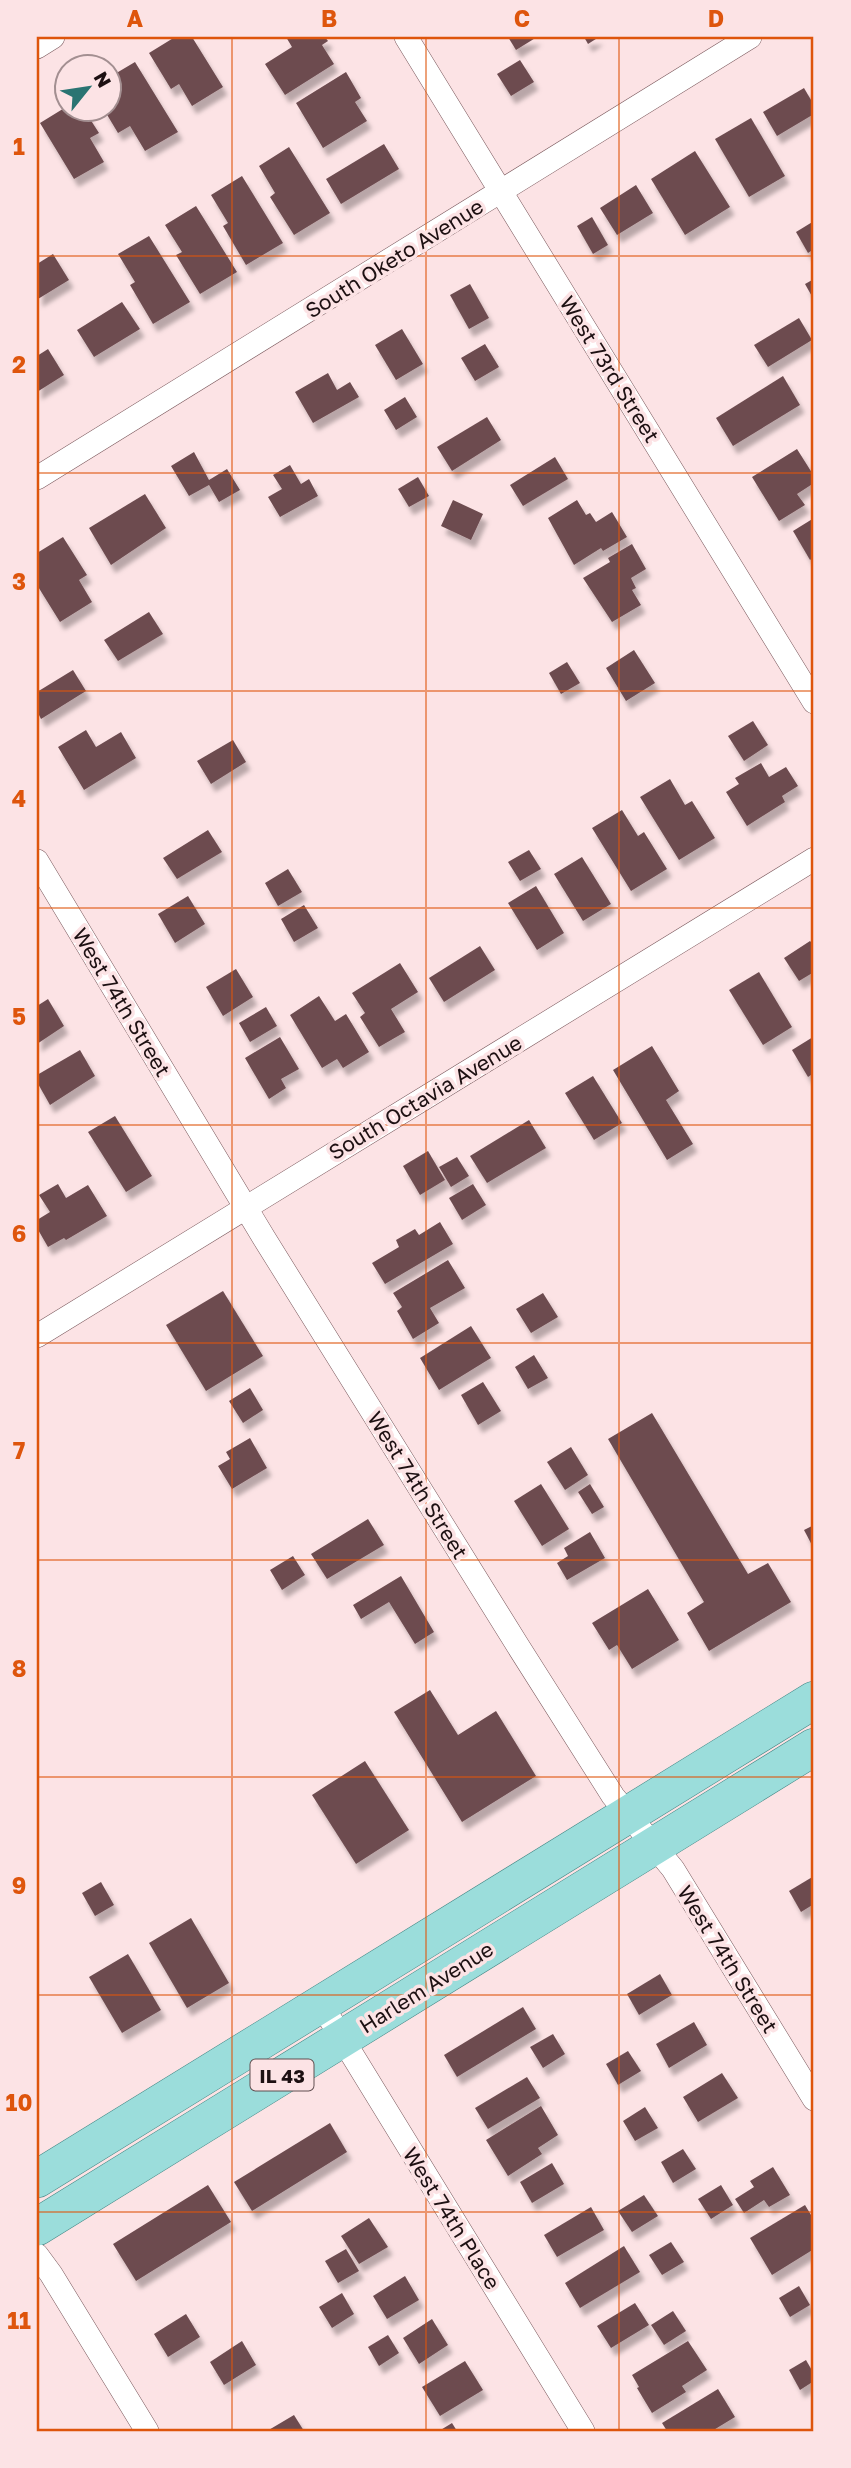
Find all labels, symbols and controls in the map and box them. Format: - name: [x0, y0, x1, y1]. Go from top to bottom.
- text: A: [127, 4, 144, 32]
- text: B: [321, 4, 337, 32]
- text: C: [514, 4, 530, 32]
- text: D: [708, 4, 724, 32]
- north arrow: [52, 52, 122, 122]
- text: N: [90, 67, 117, 91]
- text: 1: [13, 132, 25, 160]
- street label: South Oketo Avenue: [300, 193, 488, 323]
- street label: West 73rd Street: [554, 291, 666, 447]
- text: 2: [12, 350, 26, 378]
- text: 3: [12, 567, 26, 595]
- text: 4: [12, 784, 26, 812]
- street label: West 74th Street: [67, 923, 177, 1081]
- text: 5: [12, 1002, 26, 1030]
- street label: South Octavia Avenue: [324, 1029, 526, 1165]
- text: 6: [12, 1219, 26, 1247]
- street label: West 74th Street: [362, 1406, 474, 1564]
- text: 7: [13, 1436, 25, 1464]
- text: 8: [12, 1654, 26, 1682]
- text: 9: [12, 1871, 26, 1899]
- street label: West 74th Street: [672, 1880, 784, 2038]
- street label: Harlem Avenue: [354, 1936, 498, 2038]
- road number: IL 43: [250, 2060, 314, 2090]
- text: 10: [6, 2088, 32, 2116]
- street label: West 74th Place: [398, 2142, 506, 2294]
- text: 11: [7, 2306, 31, 2334]

